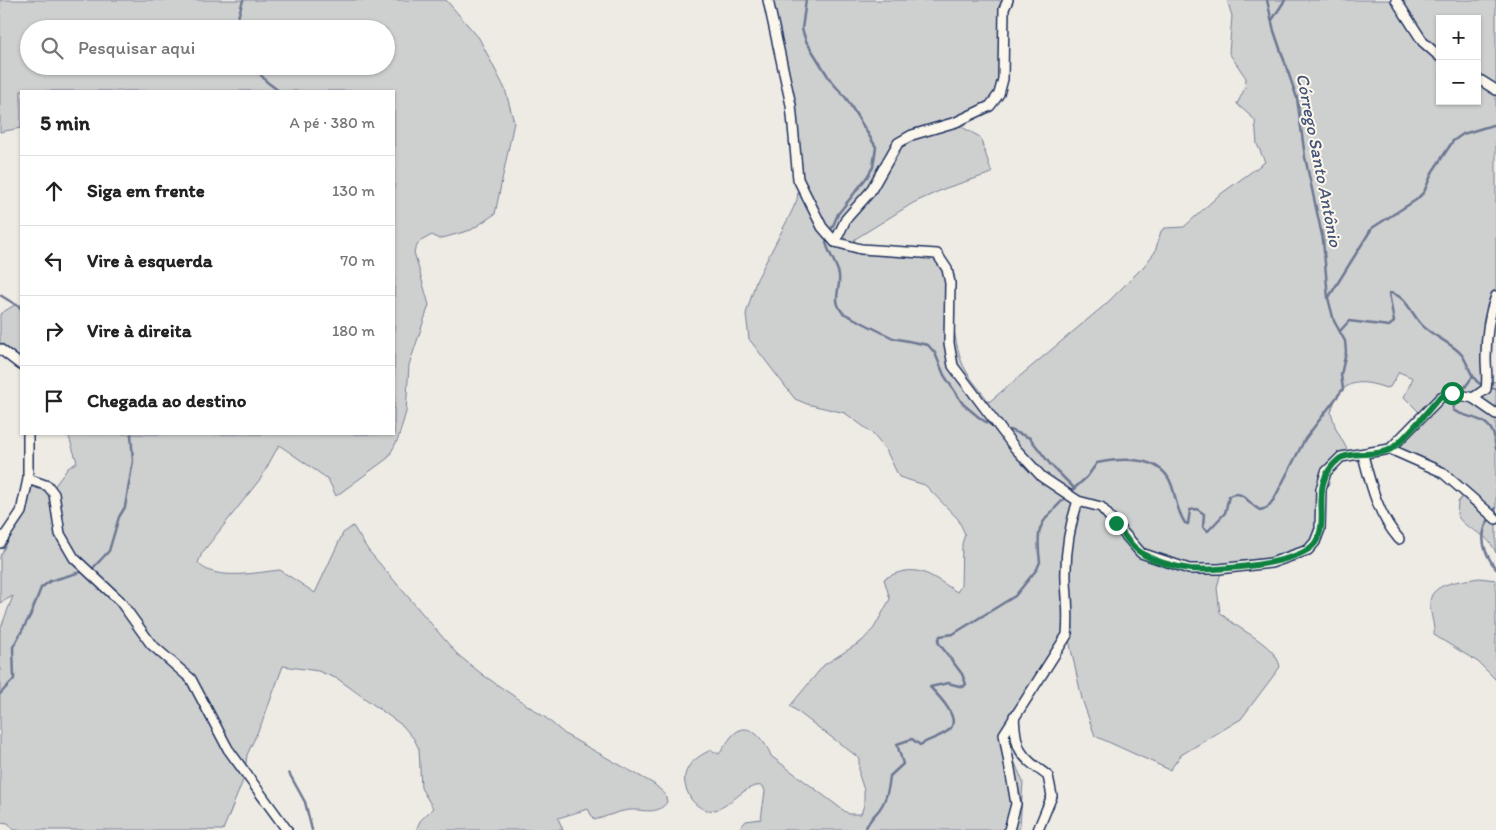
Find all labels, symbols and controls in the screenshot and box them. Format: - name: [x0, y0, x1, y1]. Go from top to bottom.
- map controls: [1436, 15, 1481, 105]
- button: +: [1436, 15, 1481, 60]
- search box: [20, 20, 395, 75]
- icon: search: [38, 34, 66, 62]
- text: Pesquisar aqui: [78, 36, 195, 59]
- button: −: [1436, 60, 1481, 105]
- water label: Córrego Santo Antônio: [1291, 71, 1347, 250]
- text: 5 min: [40, 110, 90, 135]
- text: A pé · 380 m: [290, 113, 375, 132]
- icon: ahead: [40, 177, 68, 205]
- text: Siga em frente: [87, 179, 205, 202]
- text: 130 m: [332, 181, 375, 200]
- icon: left: [40, 247, 68, 275]
- text: Vire à esquerda: [87, 249, 213, 272]
- text: 70 m: [340, 251, 375, 270]
- icon: right: [40, 317, 68, 345]
- text: Vire à direita: [87, 319, 192, 342]
- text: 180 m: [332, 321, 375, 340]
- route start: [1441, 382, 1464, 405]
- icon: arrive: [40, 387, 68, 415]
- text: Chegada ao destino: [87, 389, 246, 412]
- route end: [1105, 512, 1128, 535]

